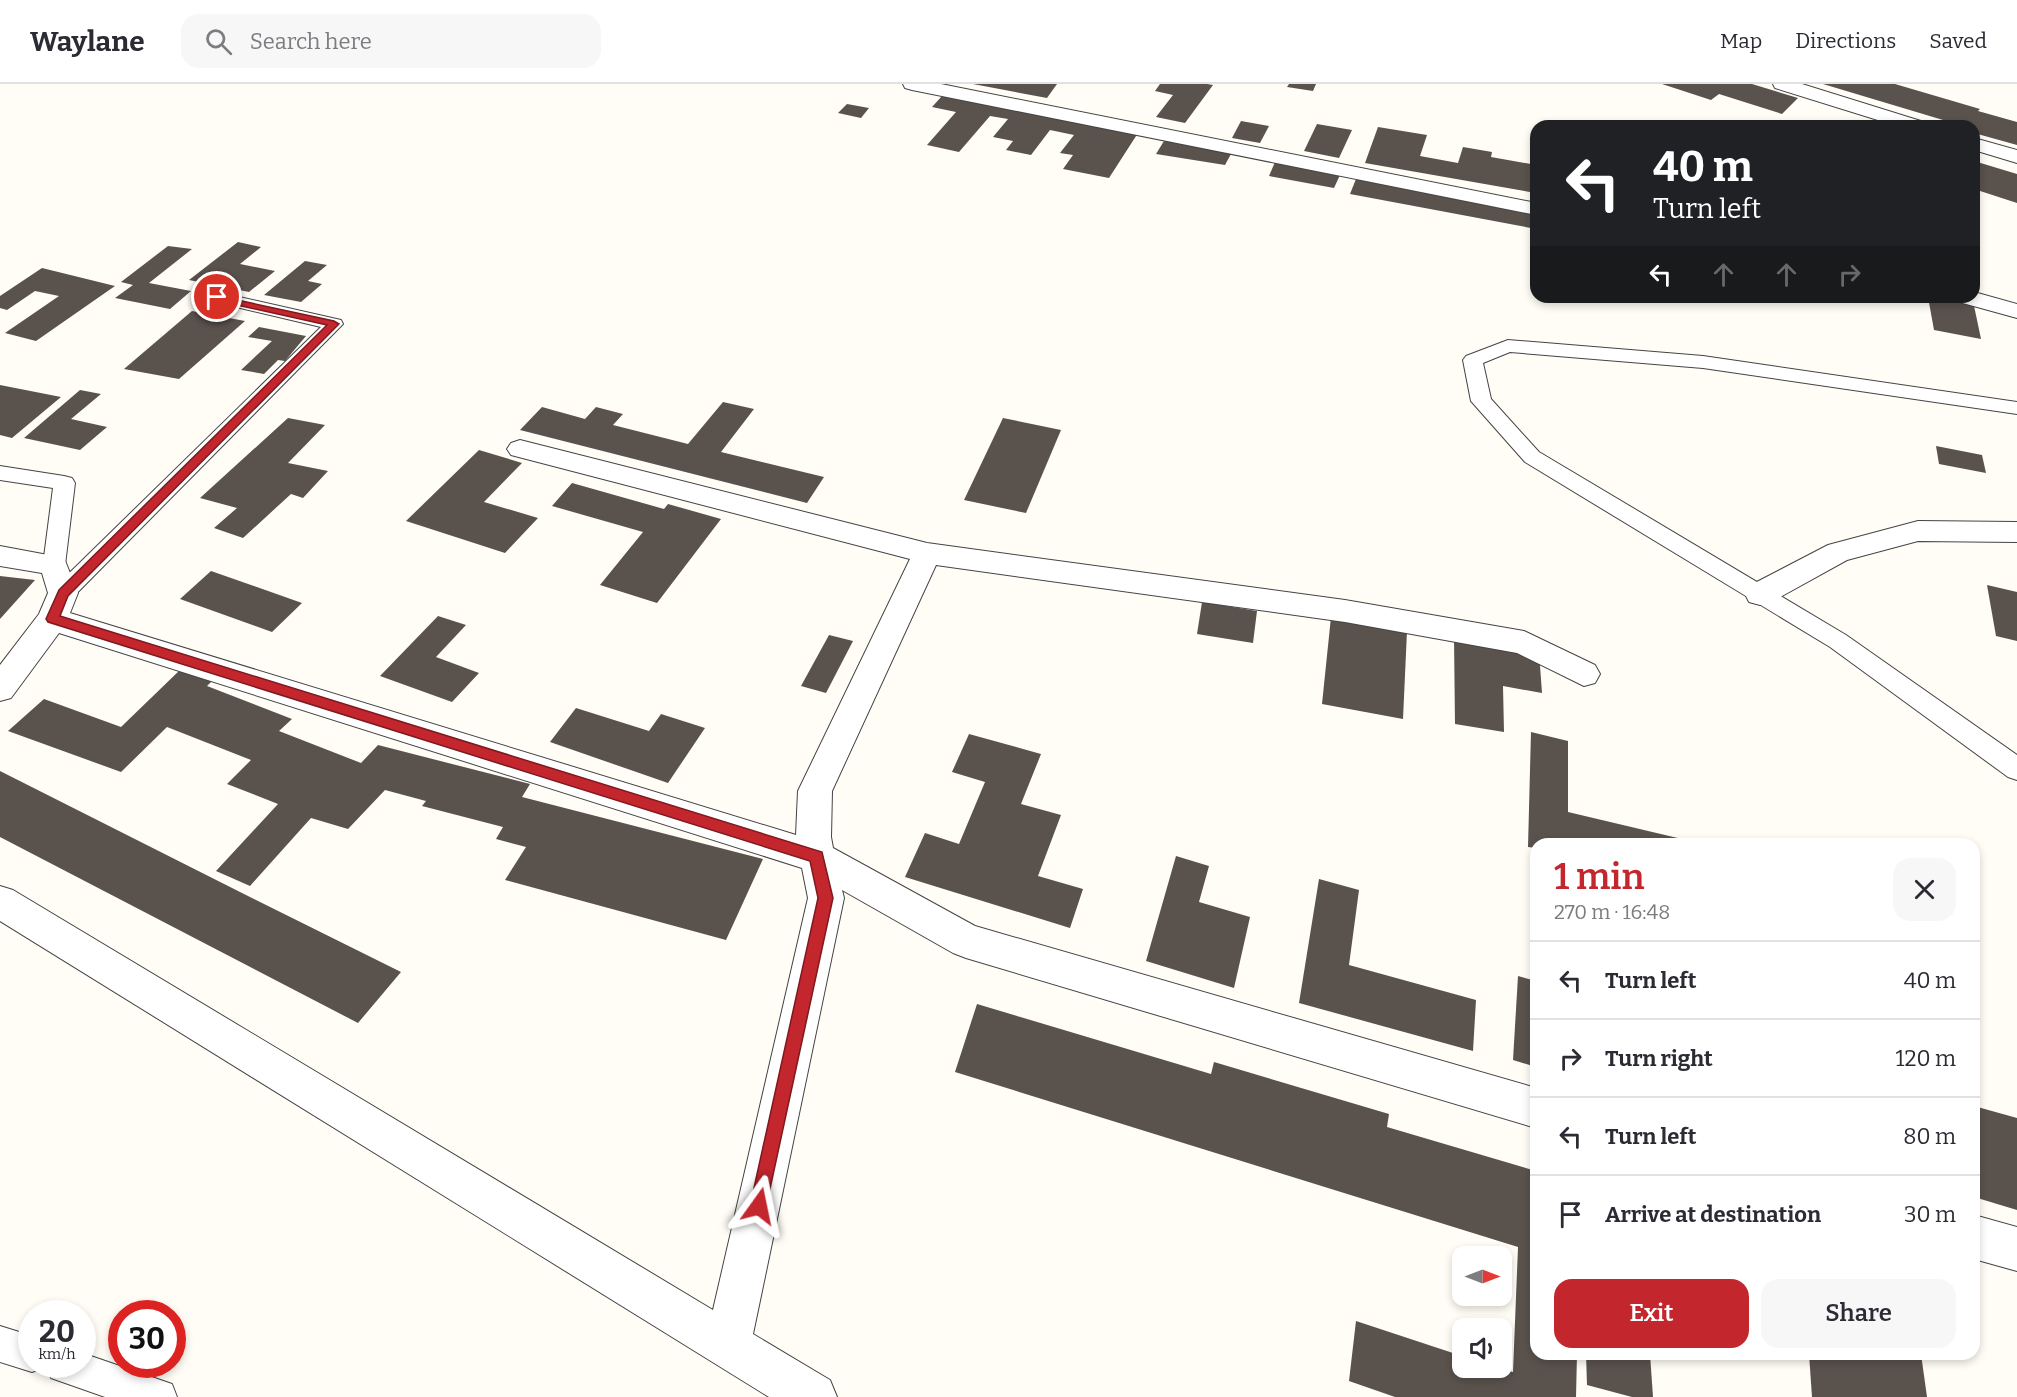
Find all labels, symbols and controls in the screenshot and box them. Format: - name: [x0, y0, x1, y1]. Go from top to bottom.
- search box: [181, 14, 601, 68]
- text: Waylane: [30, 25, 145, 58]
- icon: search: [202, 25, 235, 58]
- text: Search here: [250, 28, 372, 55]
- text: Map: [1720, 28, 1762, 54]
- text: Directions: [1795, 28, 1896, 54]
- text: Saved: [1929, 28, 1987, 54]
- text: 40 m: [1653, 142, 1753, 192]
- icon: left: [1554, 144, 1632, 222]
- text: Turn left: [1653, 193, 1761, 225]
- icon: left: [1644, 258, 1677, 291]
- icon: ahead: [1707, 258, 1740, 291]
- icon: ahead: [1770, 258, 1803, 291]
- icon: right: [1833, 258, 1866, 291]
- pin: [191, 271, 242, 322]
- icon: arrive: [200, 280, 233, 313]
- text: 1 min: [1554, 855, 1645, 899]
- button: close: [1893, 858, 1956, 921]
- text: 270 m · 16:48: [1554, 900, 1670, 924]
- icon: left: [1554, 964, 1587, 997]
- text: Turn left: [1605, 967, 1697, 994]
- text: 40 m: [1904, 967, 1956, 994]
- icon: right: [1554, 1042, 1587, 1075]
- text: Turn right: [1605, 1045, 1713, 1072]
- text: 120 m: [1896, 1045, 1956, 1072]
- icon: left: [1554, 1120, 1587, 1153]
- text: Turn left: [1605, 1123, 1697, 1150]
- text: 80 m: [1903, 1123, 1956, 1150]
- position arrow: [727, 1174, 791, 1238]
- icon: arrive: [1554, 1198, 1587, 1231]
- text: Arrive at destination: [1605, 1201, 1821, 1228]
- text: 30 m: [1904, 1201, 1956, 1228]
- north arrow: [1452, 1246, 1512, 1306]
- map controls: [1452, 1246, 1512, 1378]
- button: Exit: [1554, 1279, 1749, 1348]
- button: Share: [1761, 1279, 1956, 1348]
- speed limit sign: 30: [108, 1300, 186, 1378]
- text: 20: [39, 1314, 75, 1350]
- button: sound: [1452, 1318, 1512, 1378]
- text: km/h: [38, 1345, 76, 1363]

